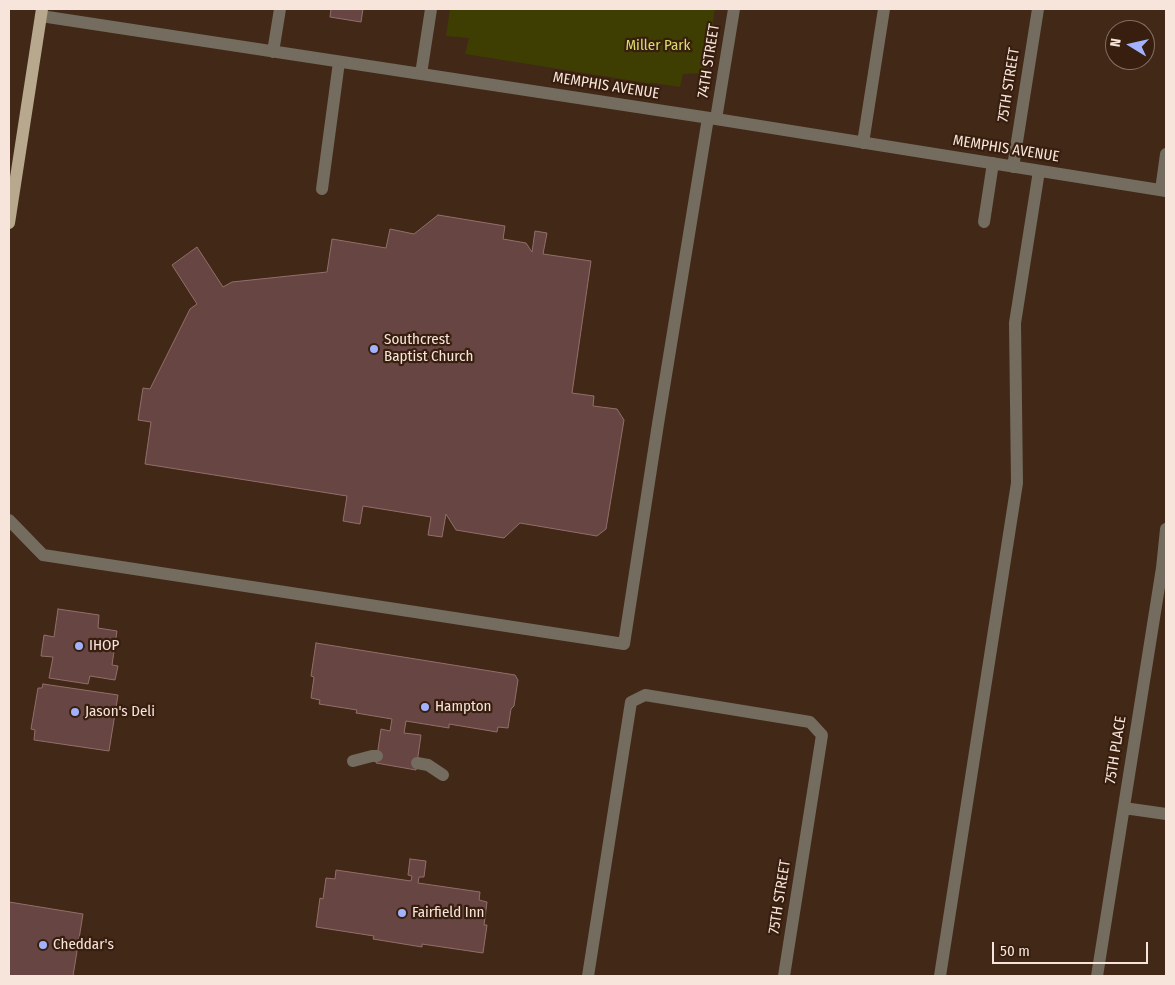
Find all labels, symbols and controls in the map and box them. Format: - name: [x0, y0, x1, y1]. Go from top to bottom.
- north arrow: [1105, 20, 1155, 70]
- street label: 74TH STREET: [694, 23, 724, 99]
- park label: Miller Park: [625, 37, 691, 55]
- text: N: [1107, 37, 1125, 48]
- street label: 75TH STREET: [994, 47, 1024, 123]
- street label: MEMPHIS AVENUE: [552, 69, 660, 103]
- street label: MEMPHIS AVENUE: [952, 132, 1060, 166]
- place label: Southcrest Baptist Church: [384, 331, 473, 366]
- marker: Southcrest Baptist Church: [368, 343, 380, 355]
- place label: IHOP: [89, 637, 119, 655]
- marker: IHOP: [73, 640, 85, 652]
- place label: Hampton: [435, 698, 491, 716]
- marker: Hampton: [419, 701, 431, 713]
- place label: Jason's Deli: [85, 703, 155, 721]
- marker: Jason's Deli: [69, 706, 81, 718]
- street label: 75TH PLACE: [1102, 715, 1130, 785]
- street label: 75TH STREET: [765, 859, 795, 935]
- place label: Fairfield Inn: [412, 904, 484, 922]
- marker: Fairfield Inn: [396, 907, 408, 919]
- scale bar: [995, 932, 1151, 964]
- place label: Cheddar's: [53, 936, 114, 954]
- marker: Cheddar's: [37, 939, 49, 951]
- text: 50 m: [1000, 942, 1030, 960]

